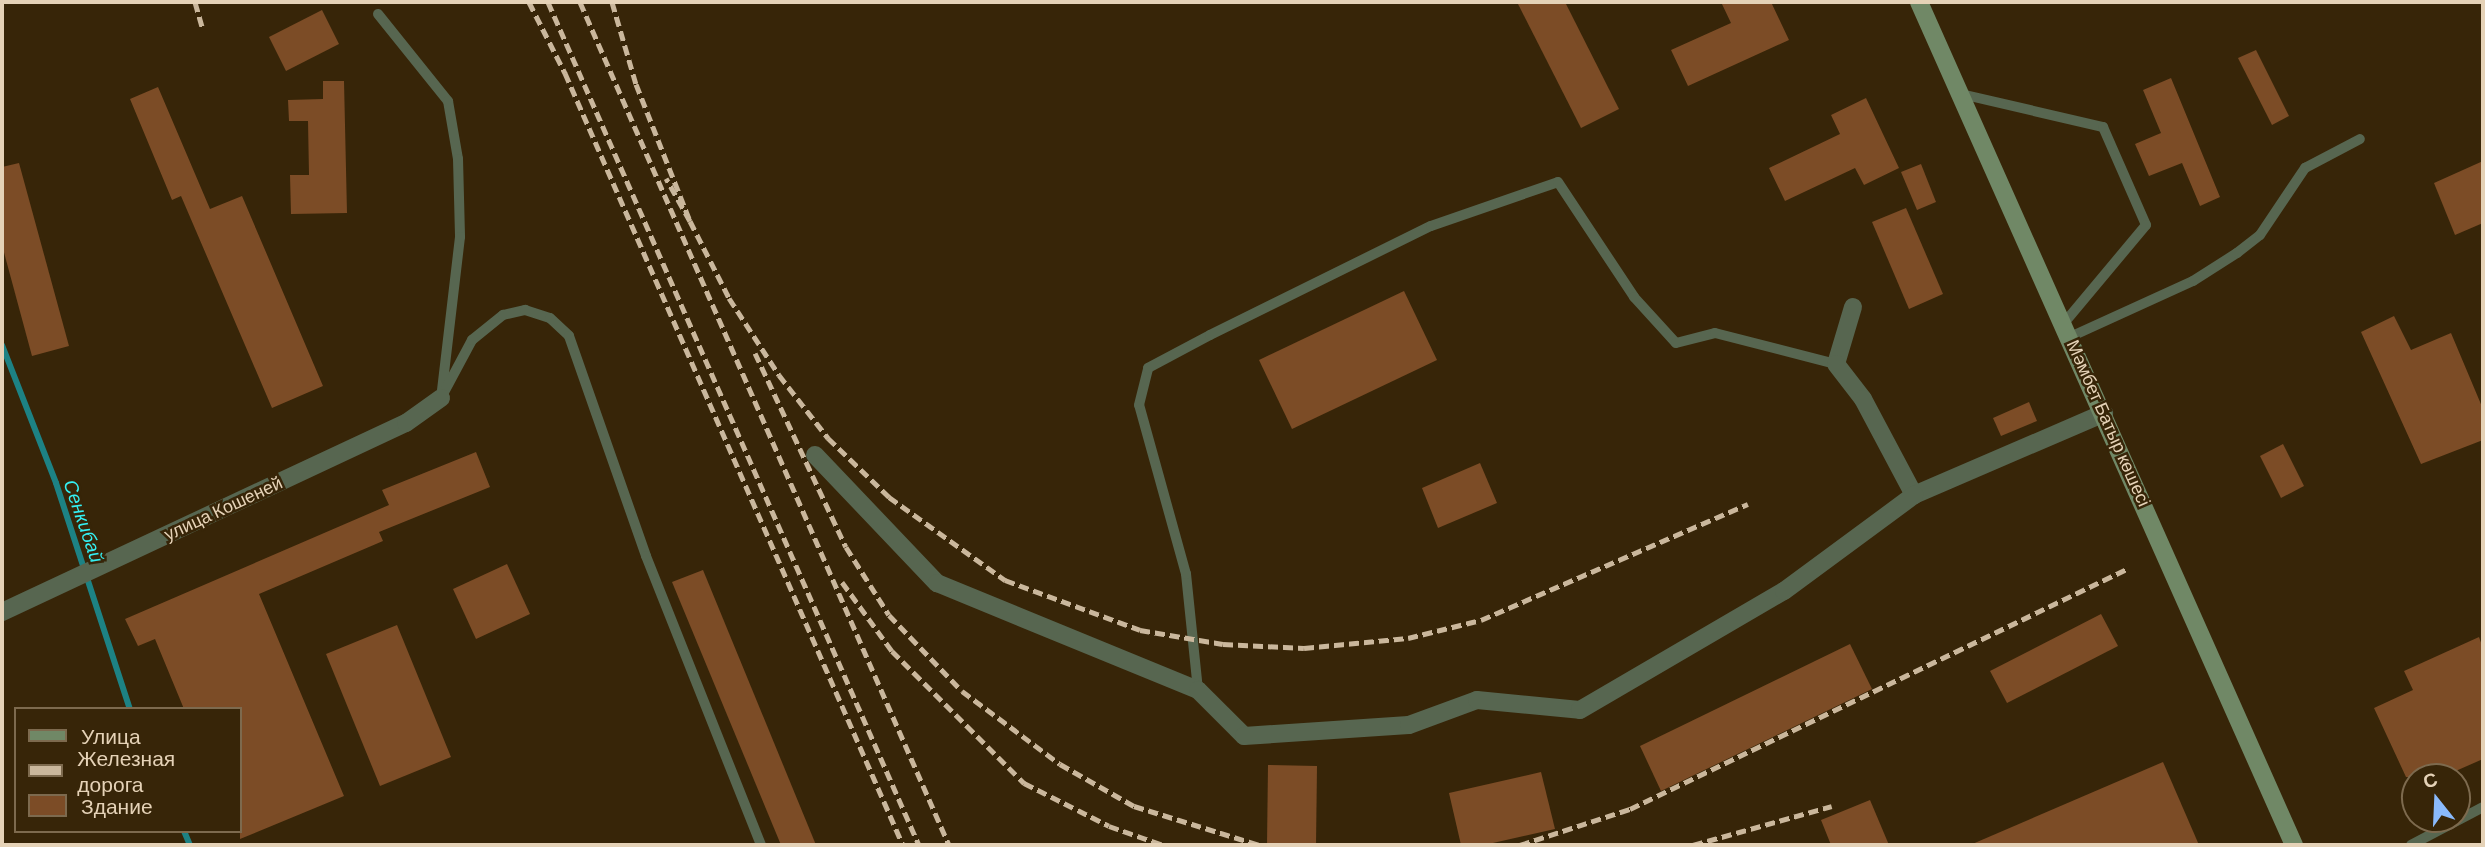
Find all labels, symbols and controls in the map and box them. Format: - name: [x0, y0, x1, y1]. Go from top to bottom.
- street label: Мәмбет Батыр көшесі: [2063, 336, 2155, 510]
- street label: улица Кошеней: [160, 471, 286, 545]
- water label: Сенкибай: [59, 477, 109, 565]
- legend: [14, 707, 242, 833]
- text: Улица: [81, 723, 141, 748]
- text: Железная дорога: [77, 745, 175, 796]
- north arrow: [2401, 763, 2471, 833]
- text: С: [2420, 766, 2440, 793]
- text: Здание: [81, 793, 153, 818]

